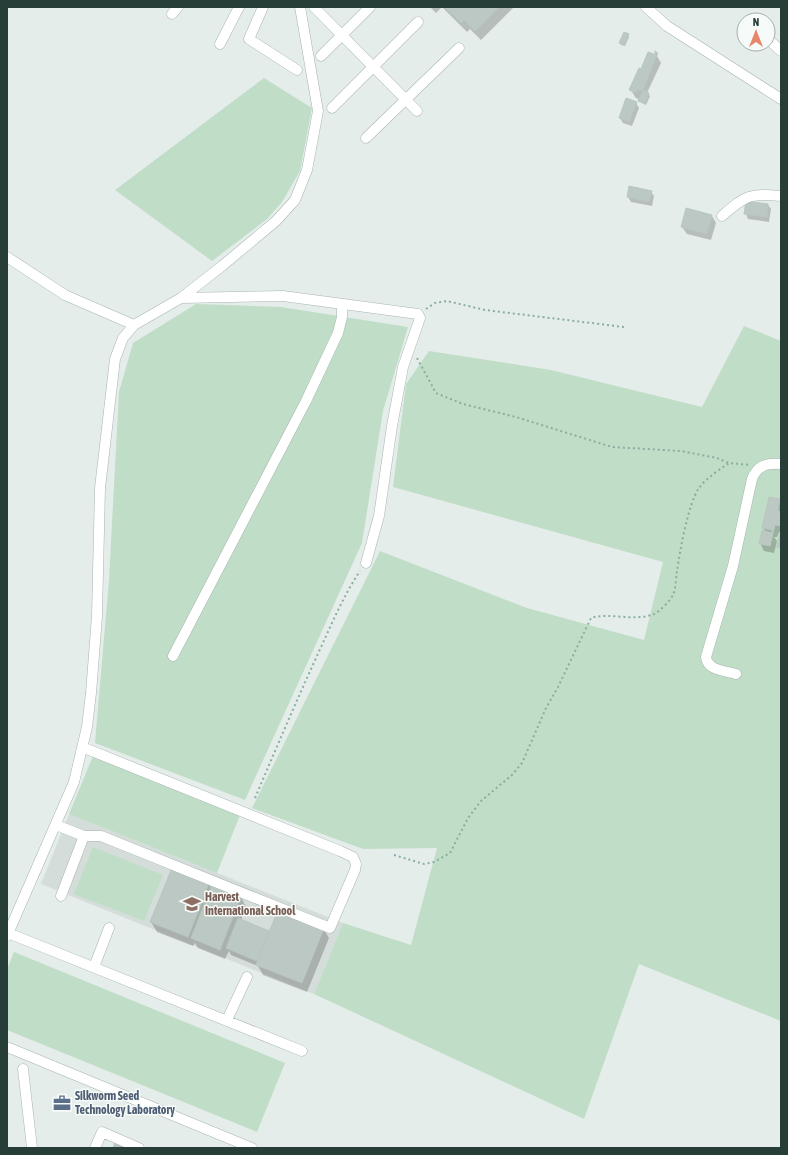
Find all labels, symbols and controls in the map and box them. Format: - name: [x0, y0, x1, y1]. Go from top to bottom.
- north arrow: [736, 12, 776, 52]
- text: N: [753, 16, 759, 28]
- place label: Harvest International School: [205, 890, 296, 918]
- school or university icon: Harvest International School: [182, 894, 202, 914]
- place label: Silkworm Seed Technology Laboratory: [75, 1089, 175, 1117]
- office icon: Silkworm Seed Technology Laboratory: [52, 1093, 72, 1113]

